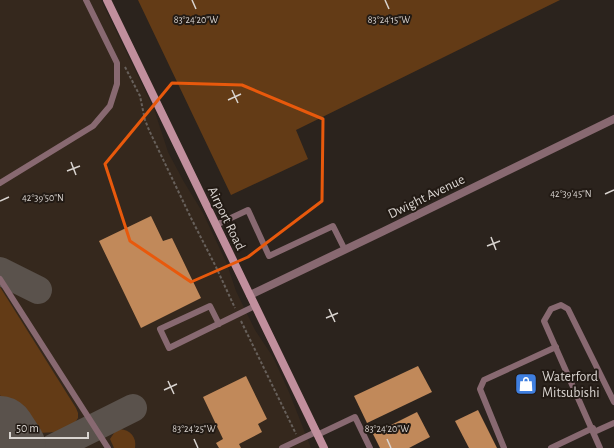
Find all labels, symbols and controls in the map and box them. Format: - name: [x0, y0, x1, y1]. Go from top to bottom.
- text: 83°24'20"W: [174, 15, 218, 25]
- text: 83°24'15"W: [368, 15, 410, 25]
- street label: Dwight Avenue: [386, 172, 467, 222]
- street label: Airport Road: [205, 184, 248, 253]
- text: 42°39'45"N: [550, 189, 592, 199]
- text: 42°39'50"N: [22, 193, 64, 203]
- place label: Waterford Mitsubishi: [542, 370, 600, 400]
- shop icon: Waterford Mitsubishi: [513, 371, 539, 397]
- scale bar: [10, 414, 88, 440]
- text: 50 m: [16, 422, 39, 434]
- text: 83°24'25"W: [172, 424, 216, 434]
- text: 83°24'20"W: [365, 424, 409, 434]

